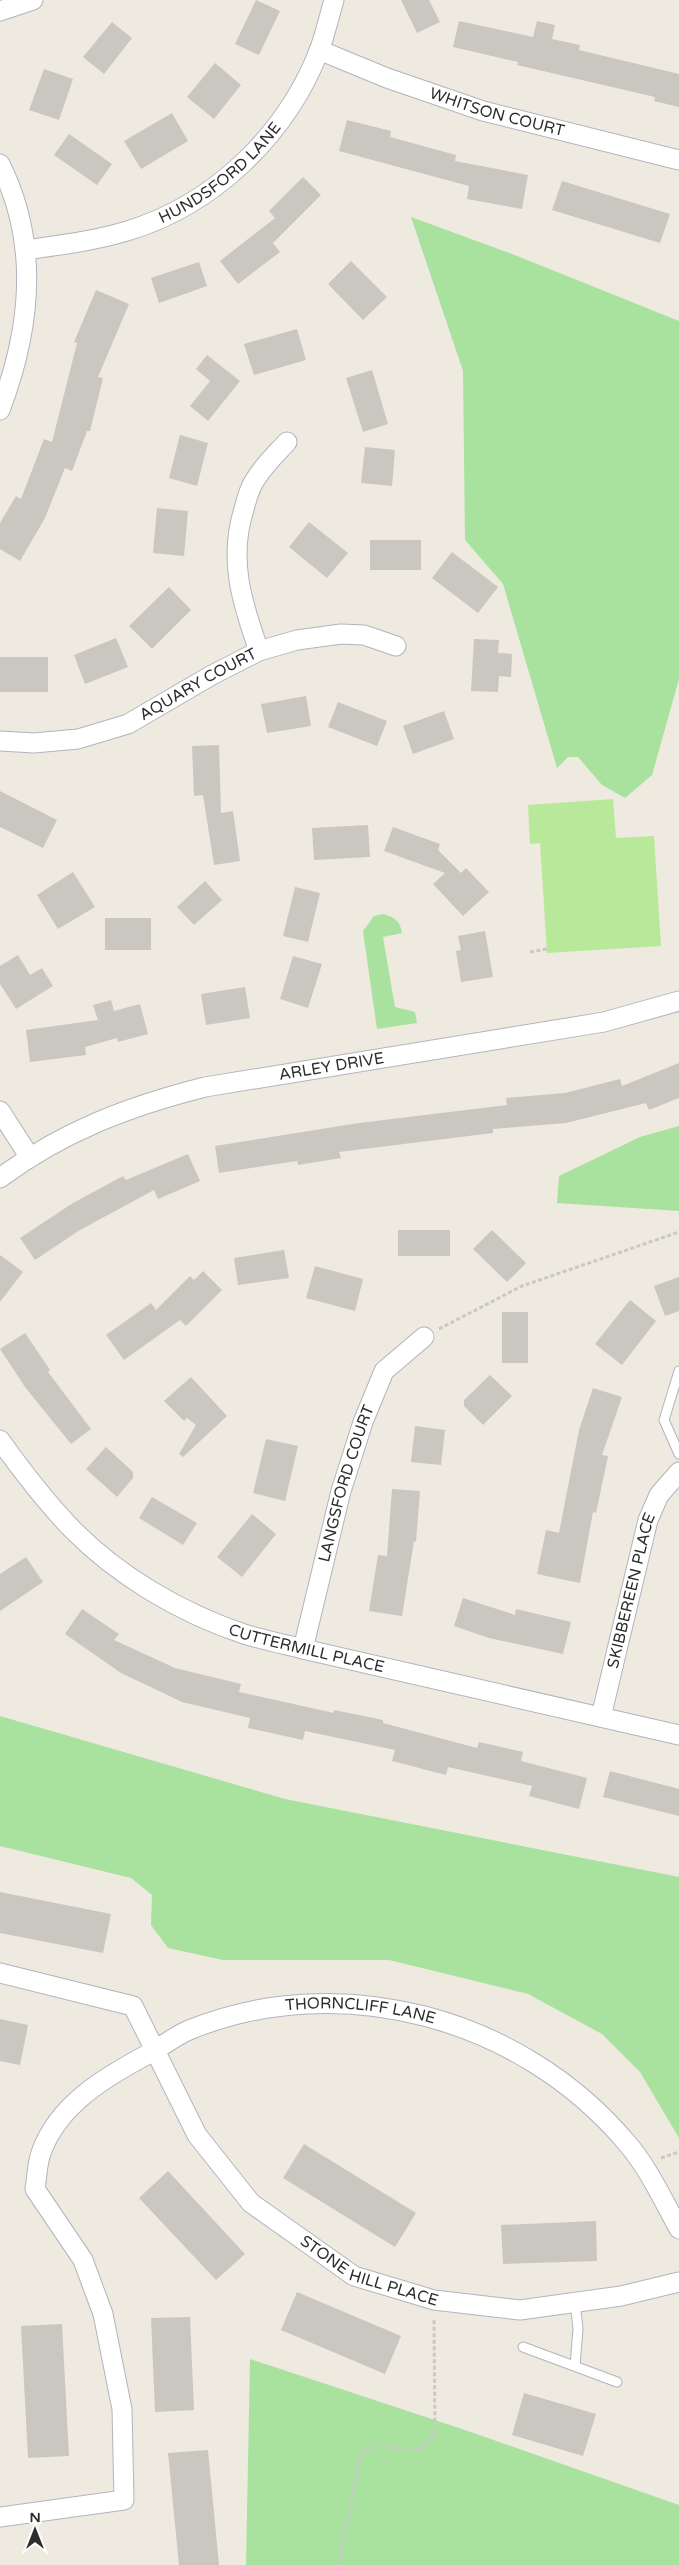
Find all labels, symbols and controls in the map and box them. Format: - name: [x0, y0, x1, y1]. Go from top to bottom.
- street label: WHITSON COURT: [427, 83, 567, 141]
- street label: HUNDSFORD LANE: [155, 118, 286, 228]
- street label: AQUARY COURT: [136, 644, 260, 725]
- street label: ARLEY DRIVE: [277, 1048, 386, 1085]
- street label: LANGSFORD COURT: [314, 1402, 379, 1564]
- street label: SKIBBEREEN PLACE: [603, 1510, 660, 1670]
- street label: CUTTERMILL PLACE: [226, 1619, 386, 1677]
- street label: THORNCLIFF LANE: [284, 1993, 438, 2029]
- street label: STONE HILL PLACE: [296, 2231, 441, 2311]
- north arrow: [10, 2505, 60, 2555]
- text: N: [29, 2509, 41, 2526]

